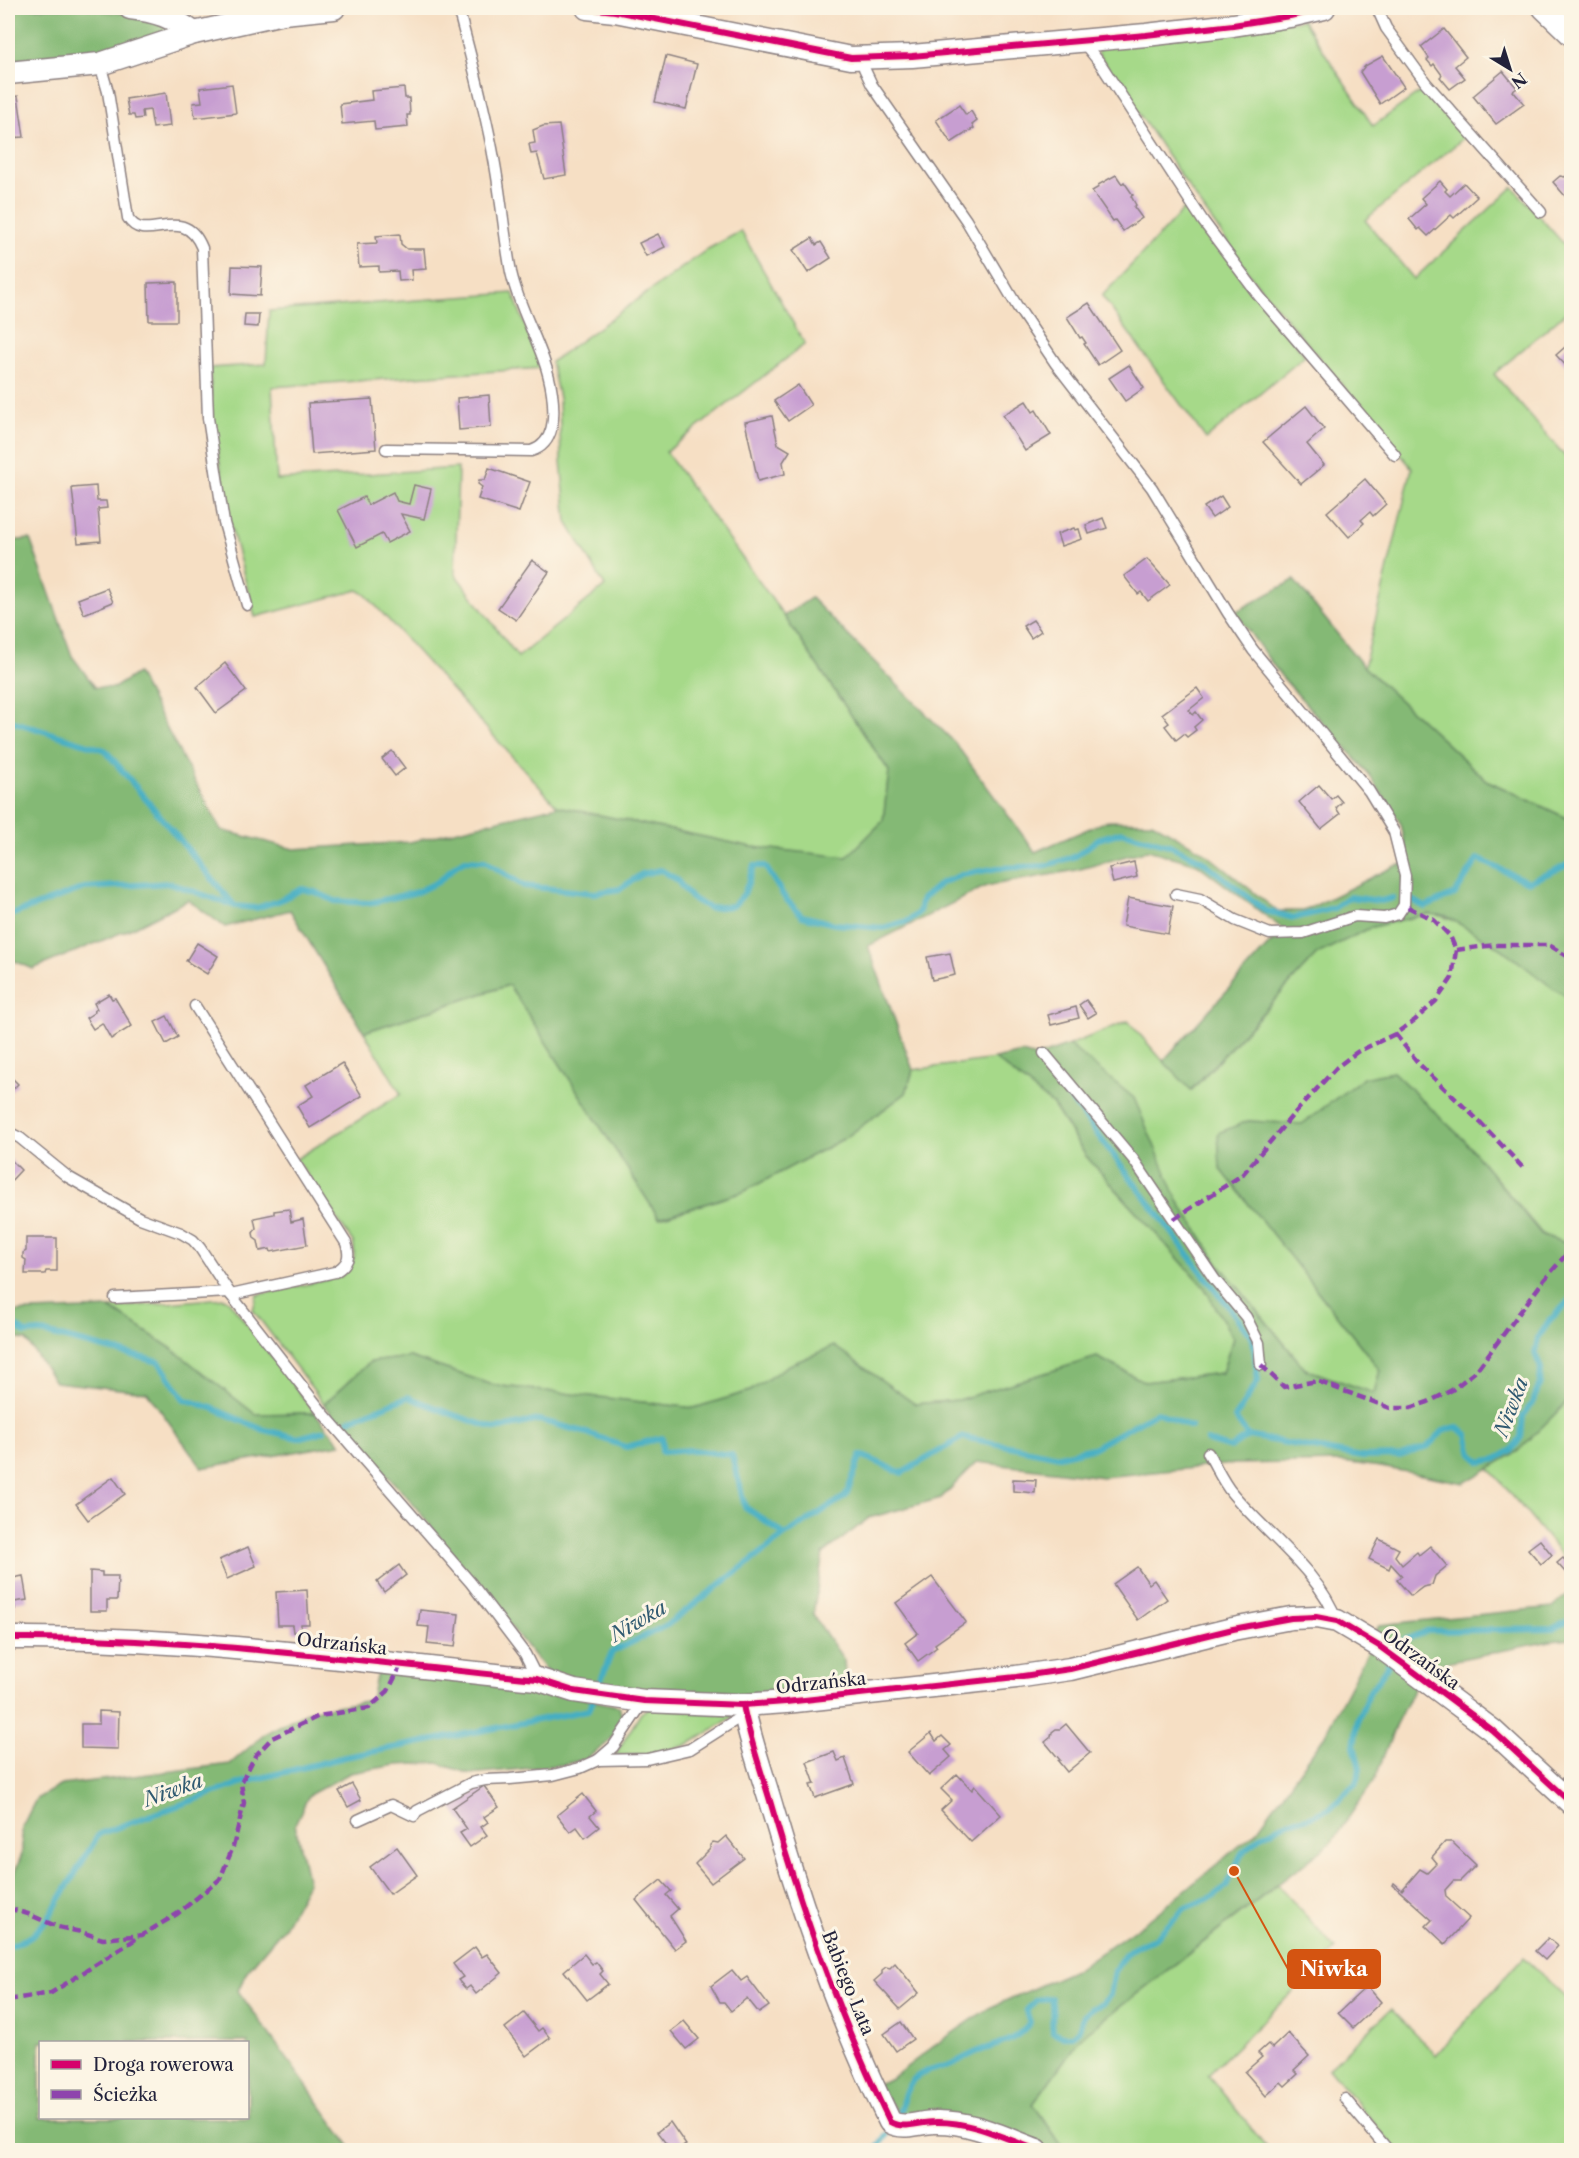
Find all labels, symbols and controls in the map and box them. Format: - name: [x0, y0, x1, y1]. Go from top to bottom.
- north arrow: [1480, 39, 1540, 99]
- text: N: [1508, 69, 1531, 93]
- water label: Niwka: [1488, 1374, 1533, 1442]
- water label: Niwka: [604, 1595, 671, 1648]
- street label: Odrzańska: [1378, 1623, 1465, 1695]
- street label: Odrzańska: [296, 1628, 389, 1660]
- street label: Odrzańska: [775, 1667, 868, 1699]
- water label: Niwka: [138, 1768, 206, 1812]
- street label: Babiego Lata: [817, 1927, 879, 2039]
- callout: Niwka: [1288, 1950, 1380, 1988]
- text: Niwka: [1300, 1957, 1368, 1981]
- legend: [39, 2041, 249, 2119]
- text: Droga rowerowa: [93, 2054, 234, 2076]
- text: Ścieżka: [93, 2083, 158, 2106]

